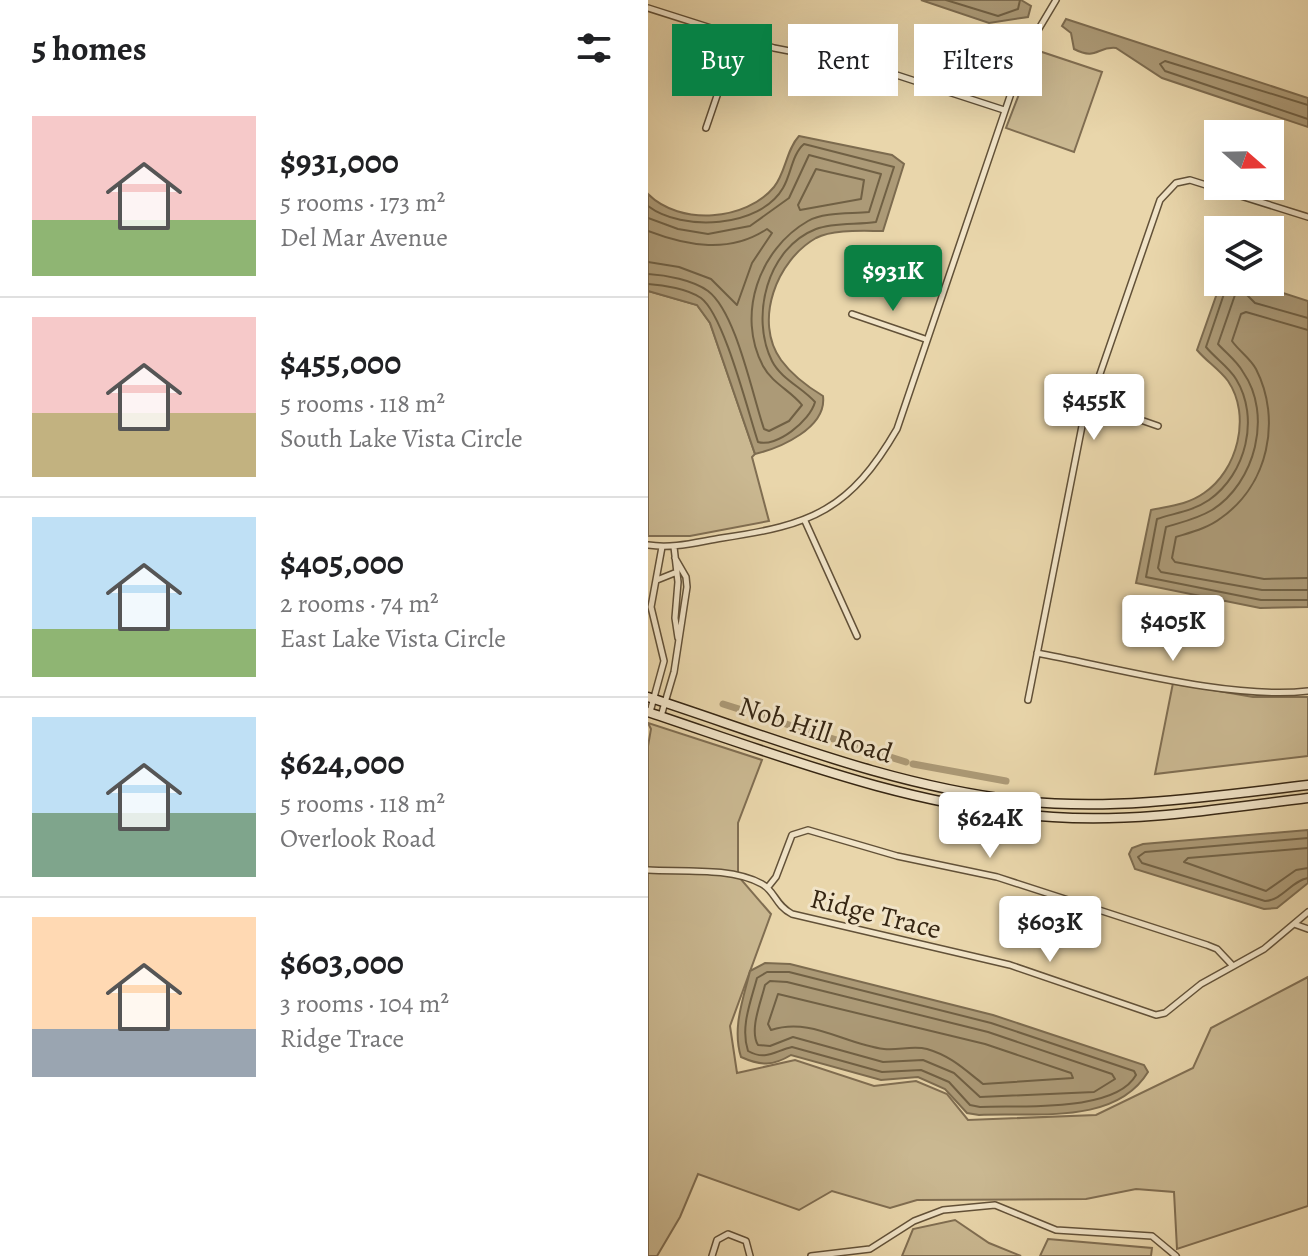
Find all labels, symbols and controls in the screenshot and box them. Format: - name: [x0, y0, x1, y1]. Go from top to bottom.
- chip: Buy: [672, 24, 772, 96]
- chip: Rent: [788, 24, 898, 96]
- chip: Filters: [914, 24, 1042, 96]
- text: 5 homes: [32, 25, 147, 72]
- icon: filters: [572, 26, 616, 70]
- north arrow: [1204, 120, 1284, 200]
- map controls: [1204, 120, 1284, 296]
- text: $931,000: [280, 138, 399, 185]
- icon: home: [96, 148, 192, 244]
- text: 5 rooms · 173 m²: [280, 185, 445, 220]
- button: layers: [1204, 216, 1284, 296]
- text: Del Mar Avenue: [280, 220, 448, 255]
- pin: $931K: [837, 245, 949, 313]
- text: $931K: [862, 253, 924, 288]
- text: $455,000: [280, 339, 401, 386]
- icon: home: [96, 349, 192, 445]
- pin: $455K: [1038, 374, 1150, 442]
- text: $455K: [1062, 382, 1126, 417]
- text: 5 rooms · 118 m²: [280, 386, 445, 421]
- text: South Lake Vista Circle: [280, 421, 523, 456]
- text: $405,000: [280, 539, 404, 586]
- icon: home: [96, 549, 192, 645]
- text: 2 rooms · 74 m²: [280, 586, 439, 621]
- pin: $405K: [1117, 595, 1229, 663]
- text: $405K: [1140, 603, 1206, 638]
- text: East Lake Vista Circle: [280, 621, 506, 656]
- street label: Nob Hill Road: [734, 687, 898, 773]
- text: $624,000: [280, 739, 405, 786]
- icon: home: [96, 749, 192, 845]
- text: 5 rooms · 118 m²: [280, 786, 445, 821]
- pin: $624K: [934, 792, 1046, 860]
- text: $624K: [957, 800, 1023, 835]
- text: Overlook Road: [280, 821, 435, 856]
- street label: Ridge Trace: [806, 879, 945, 949]
- pin: $603K: [994, 896, 1106, 964]
- text: $603K: [1017, 904, 1083, 939]
- text: $603,000: [280, 939, 404, 986]
- icon: home: [96, 949, 192, 1045]
- text: 3 rooms · 104 m²: [280, 986, 449, 1021]
- text: Ridge Trace: [280, 1021, 404, 1056]

